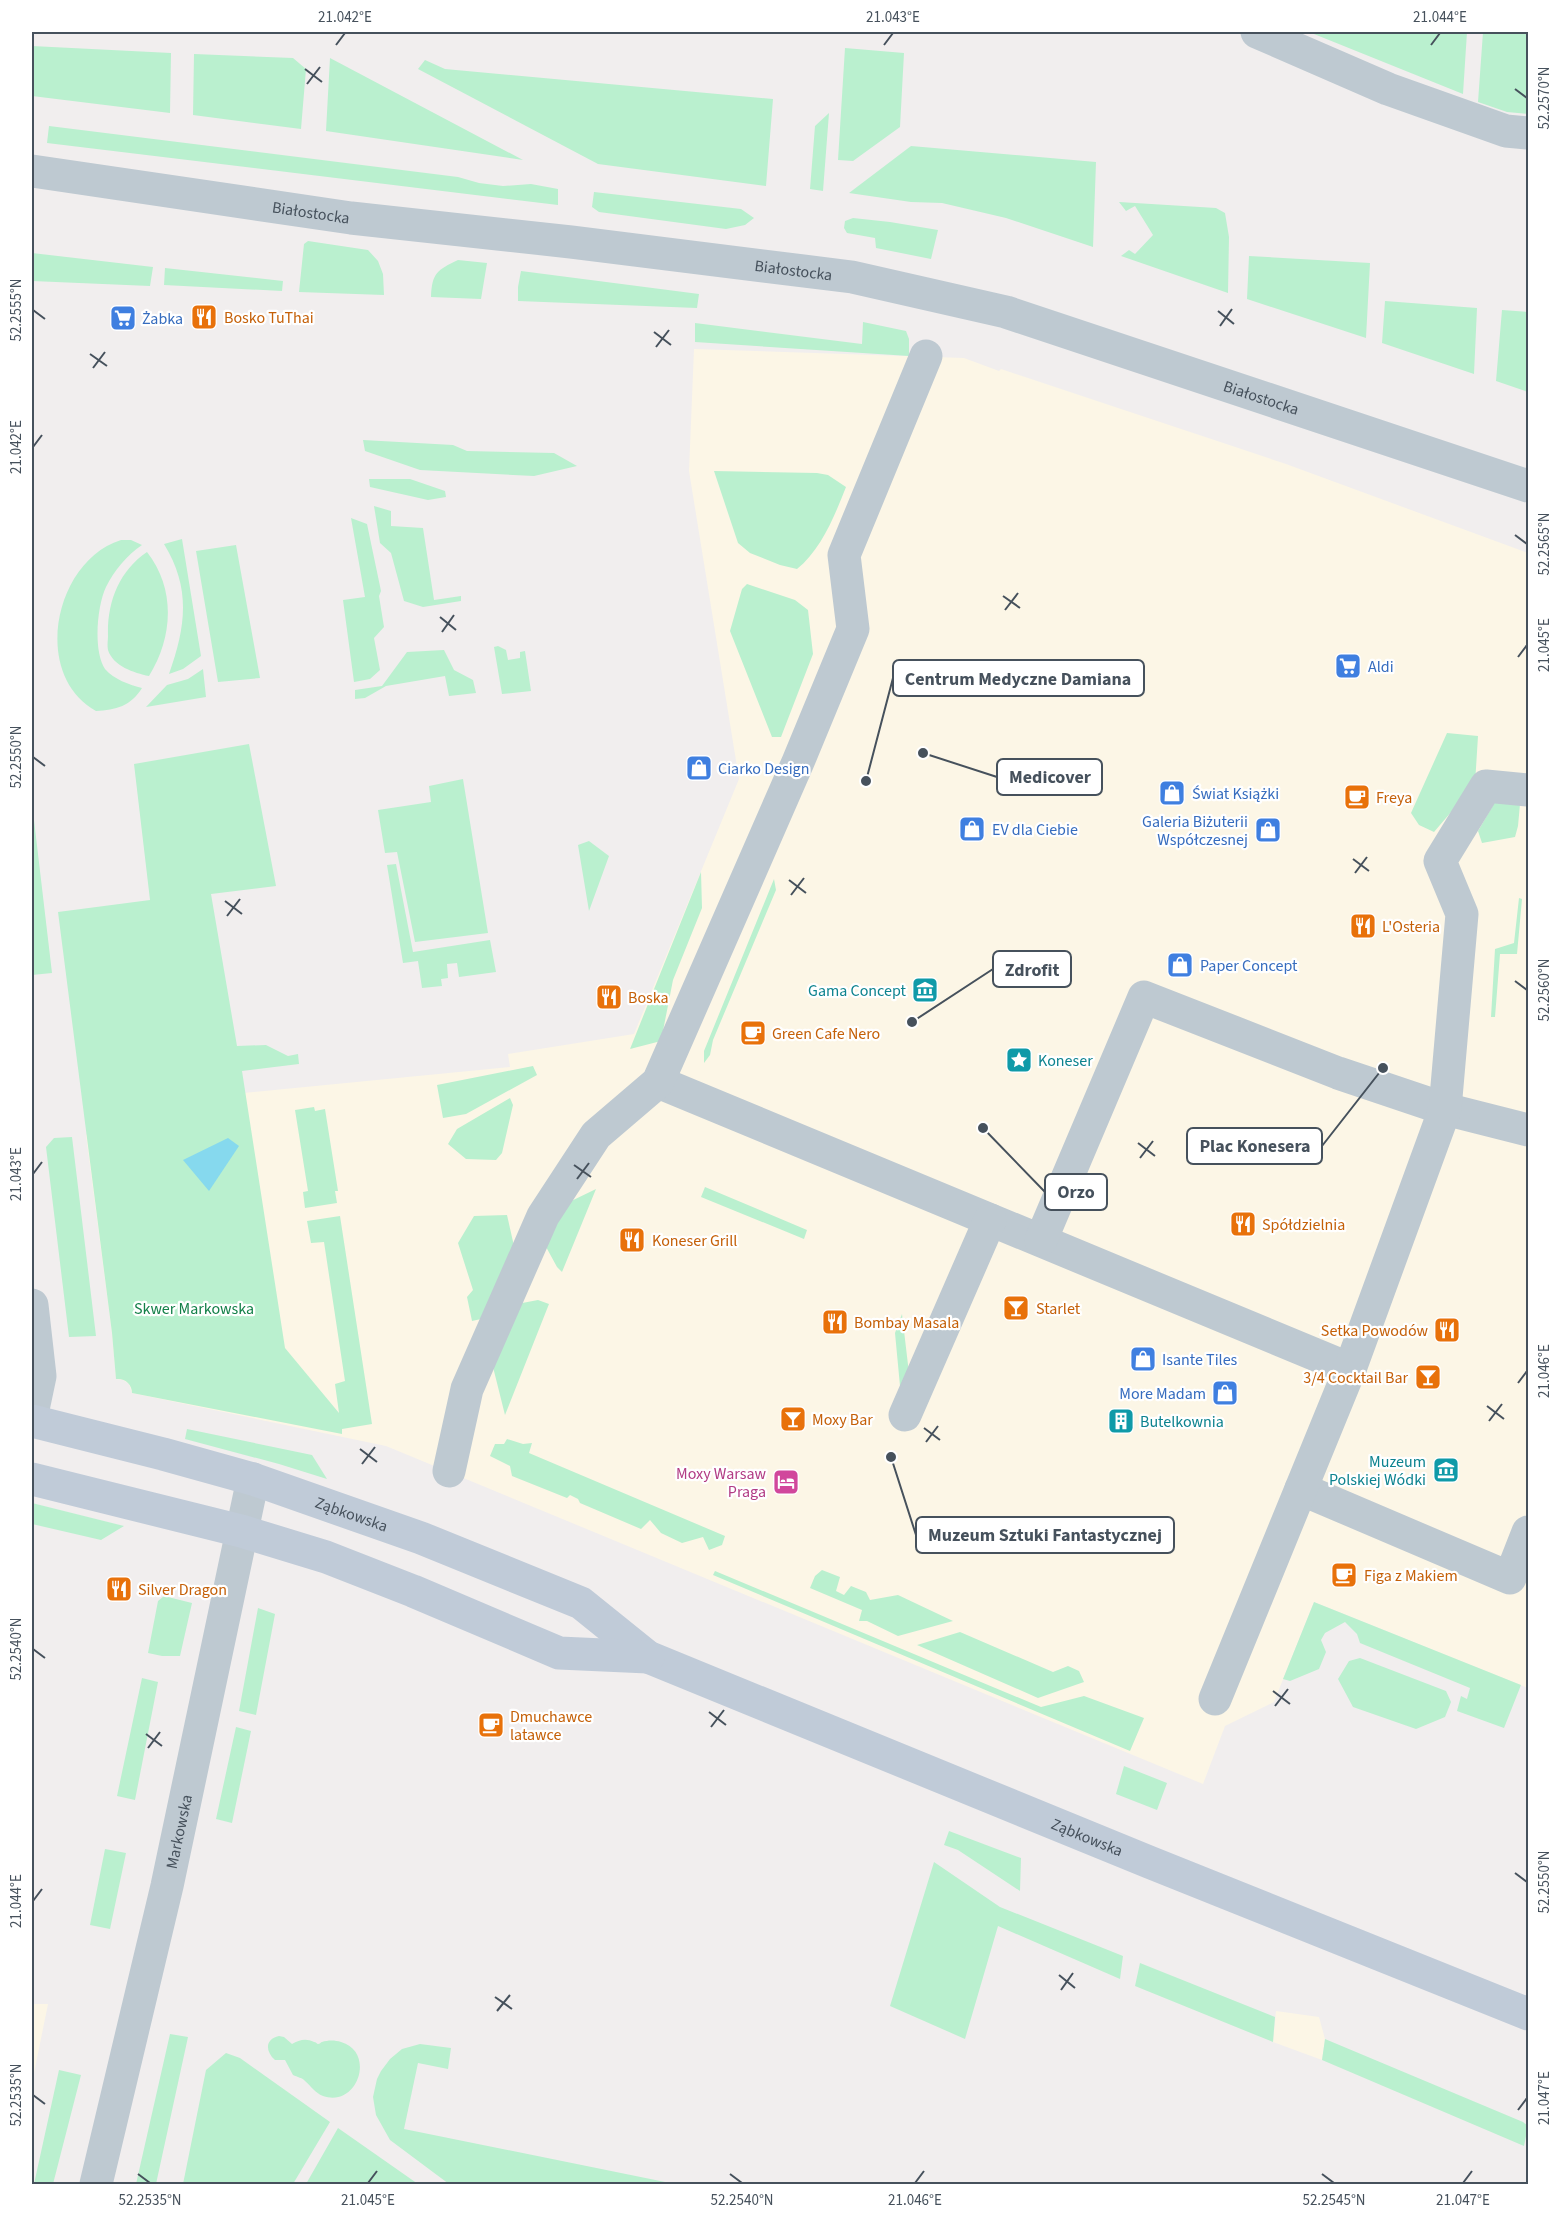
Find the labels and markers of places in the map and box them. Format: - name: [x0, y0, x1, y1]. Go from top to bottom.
- restaurant icon: Bosko TuThai: [189, 302, 219, 332]
- supermarket icon: Żabka: [108, 303, 138, 333]
- place label: Bosko TuThai: [224, 307, 314, 329]
- place label: Żabka: [142, 308, 183, 330]
- supermarket icon: Aldi: [1333, 651, 1363, 681]
- place label: Aldi: [1368, 656, 1394, 678]
- callout: Centrum Medyczne Damiana: [893, 660, 1144, 696]
- shop icon: Ciarko Design: [684, 753, 714, 783]
- place label: Ciarko Design: [718, 758, 809, 780]
- callout: Medicover: [997, 759, 1102, 795]
- shop icon: Świat Książki: [1157, 778, 1187, 808]
- cafe icon: Freya: [1342, 782, 1372, 812]
- place label: Świat Książki: [1192, 783, 1279, 805]
- place label: Freya: [1376, 787, 1412, 809]
- place label: Galeria Biżuterii Współczesnej: [1142, 811, 1248, 851]
- shop icon: EV dla Ciebie: [957, 814, 987, 844]
- shop icon: Galeria Biżuterii Współczesnej: [1253, 815, 1283, 845]
- place label: EV dla Ciebie: [992, 819, 1078, 841]
- restaurant icon: L'Osteria: [1348, 911, 1378, 941]
- place label: L'Osteria: [1382, 916, 1440, 938]
- shop icon: Paper Concept: [1165, 950, 1195, 980]
- callout: Zdrofit: [993, 951, 1071, 987]
- place label: Paper Concept: [1200, 955, 1298, 977]
- museum icon: Gama Concept: [910, 975, 940, 1005]
- place label: Gama Concept: [808, 980, 907, 1002]
- restaurant icon: Boska: [594, 982, 624, 1012]
- place label: Boska: [628, 987, 669, 1009]
- cafe icon: Green Cafe Nero: [738, 1018, 768, 1048]
- place label: Green Cafe Nero: [772, 1023, 880, 1045]
- place icon: Koneser: [1004, 1045, 1034, 1075]
- place label: Koneser: [1038, 1050, 1093, 1072]
- callout: Plac Konesera: [1187, 1128, 1322, 1164]
- callout: Orzo: [1045, 1174, 1107, 1210]
- restaurant icon: Spółdzielnia: [1228, 1209, 1258, 1239]
- place label: Spółdzielnia: [1262, 1214, 1345, 1236]
- restaurant icon: Koneser Grill: [617, 1225, 647, 1255]
- place label: Koneser Grill: [652, 1230, 737, 1252]
- bar icon: Starlet: [1001, 1293, 1031, 1323]
- place label: Starlet: [1036, 1298, 1081, 1320]
- restaurant icon: Bombay Masala: [820, 1307, 850, 1337]
- place label: Bombay Masala: [854, 1312, 959, 1334]
- restaurant icon: Setka Powodów: [1432, 1315, 1462, 1345]
- place label: Setka Powodów: [1321, 1320, 1428, 1342]
- shop icon: Isante Tiles: [1128, 1344, 1158, 1374]
- place label: Isante Tiles: [1162, 1349, 1238, 1371]
- bar icon: 3/4 Cocktail Bar: [1413, 1362, 1443, 1392]
- place label: 3/4 Cocktail Bar: [1303, 1367, 1408, 1389]
- shop icon: More Madam: [1210, 1378, 1240, 1408]
- place label: More Madam: [1119, 1383, 1206, 1405]
- bar icon: Moxy Bar: [778, 1404, 808, 1434]
- building icon: Butelkownia: [1106, 1406, 1136, 1436]
- place label: Moxy Bar: [812, 1409, 873, 1431]
- place label: Butelkownia: [1140, 1411, 1224, 1433]
- place label: Muzeum Polskiej Wódki: [1329, 1451, 1426, 1491]
- museum icon: Muzeum Polskiej Wódki: [1431, 1455, 1461, 1485]
- place label: Moxy Warsaw Praga: [676, 1463, 766, 1503]
- hotel icon: Moxy Warsaw Praga: [771, 1467, 801, 1497]
- callout: Muzeum Sztuki Fantastycznej: [916, 1517, 1174, 1553]
- cafe icon: Figa z Makiem: [1329, 1560, 1359, 1590]
- place label: Figa z Makiem: [1364, 1565, 1458, 1587]
- restaurant icon: Silver Dragon: [104, 1574, 134, 1604]
- place label: Silver Dragon: [138, 1579, 227, 1601]
- place label: Dmuchawce latawce: [510, 1706, 592, 1746]
- cafe icon: Dmuchawce latawce: [476, 1710, 506, 1740]

